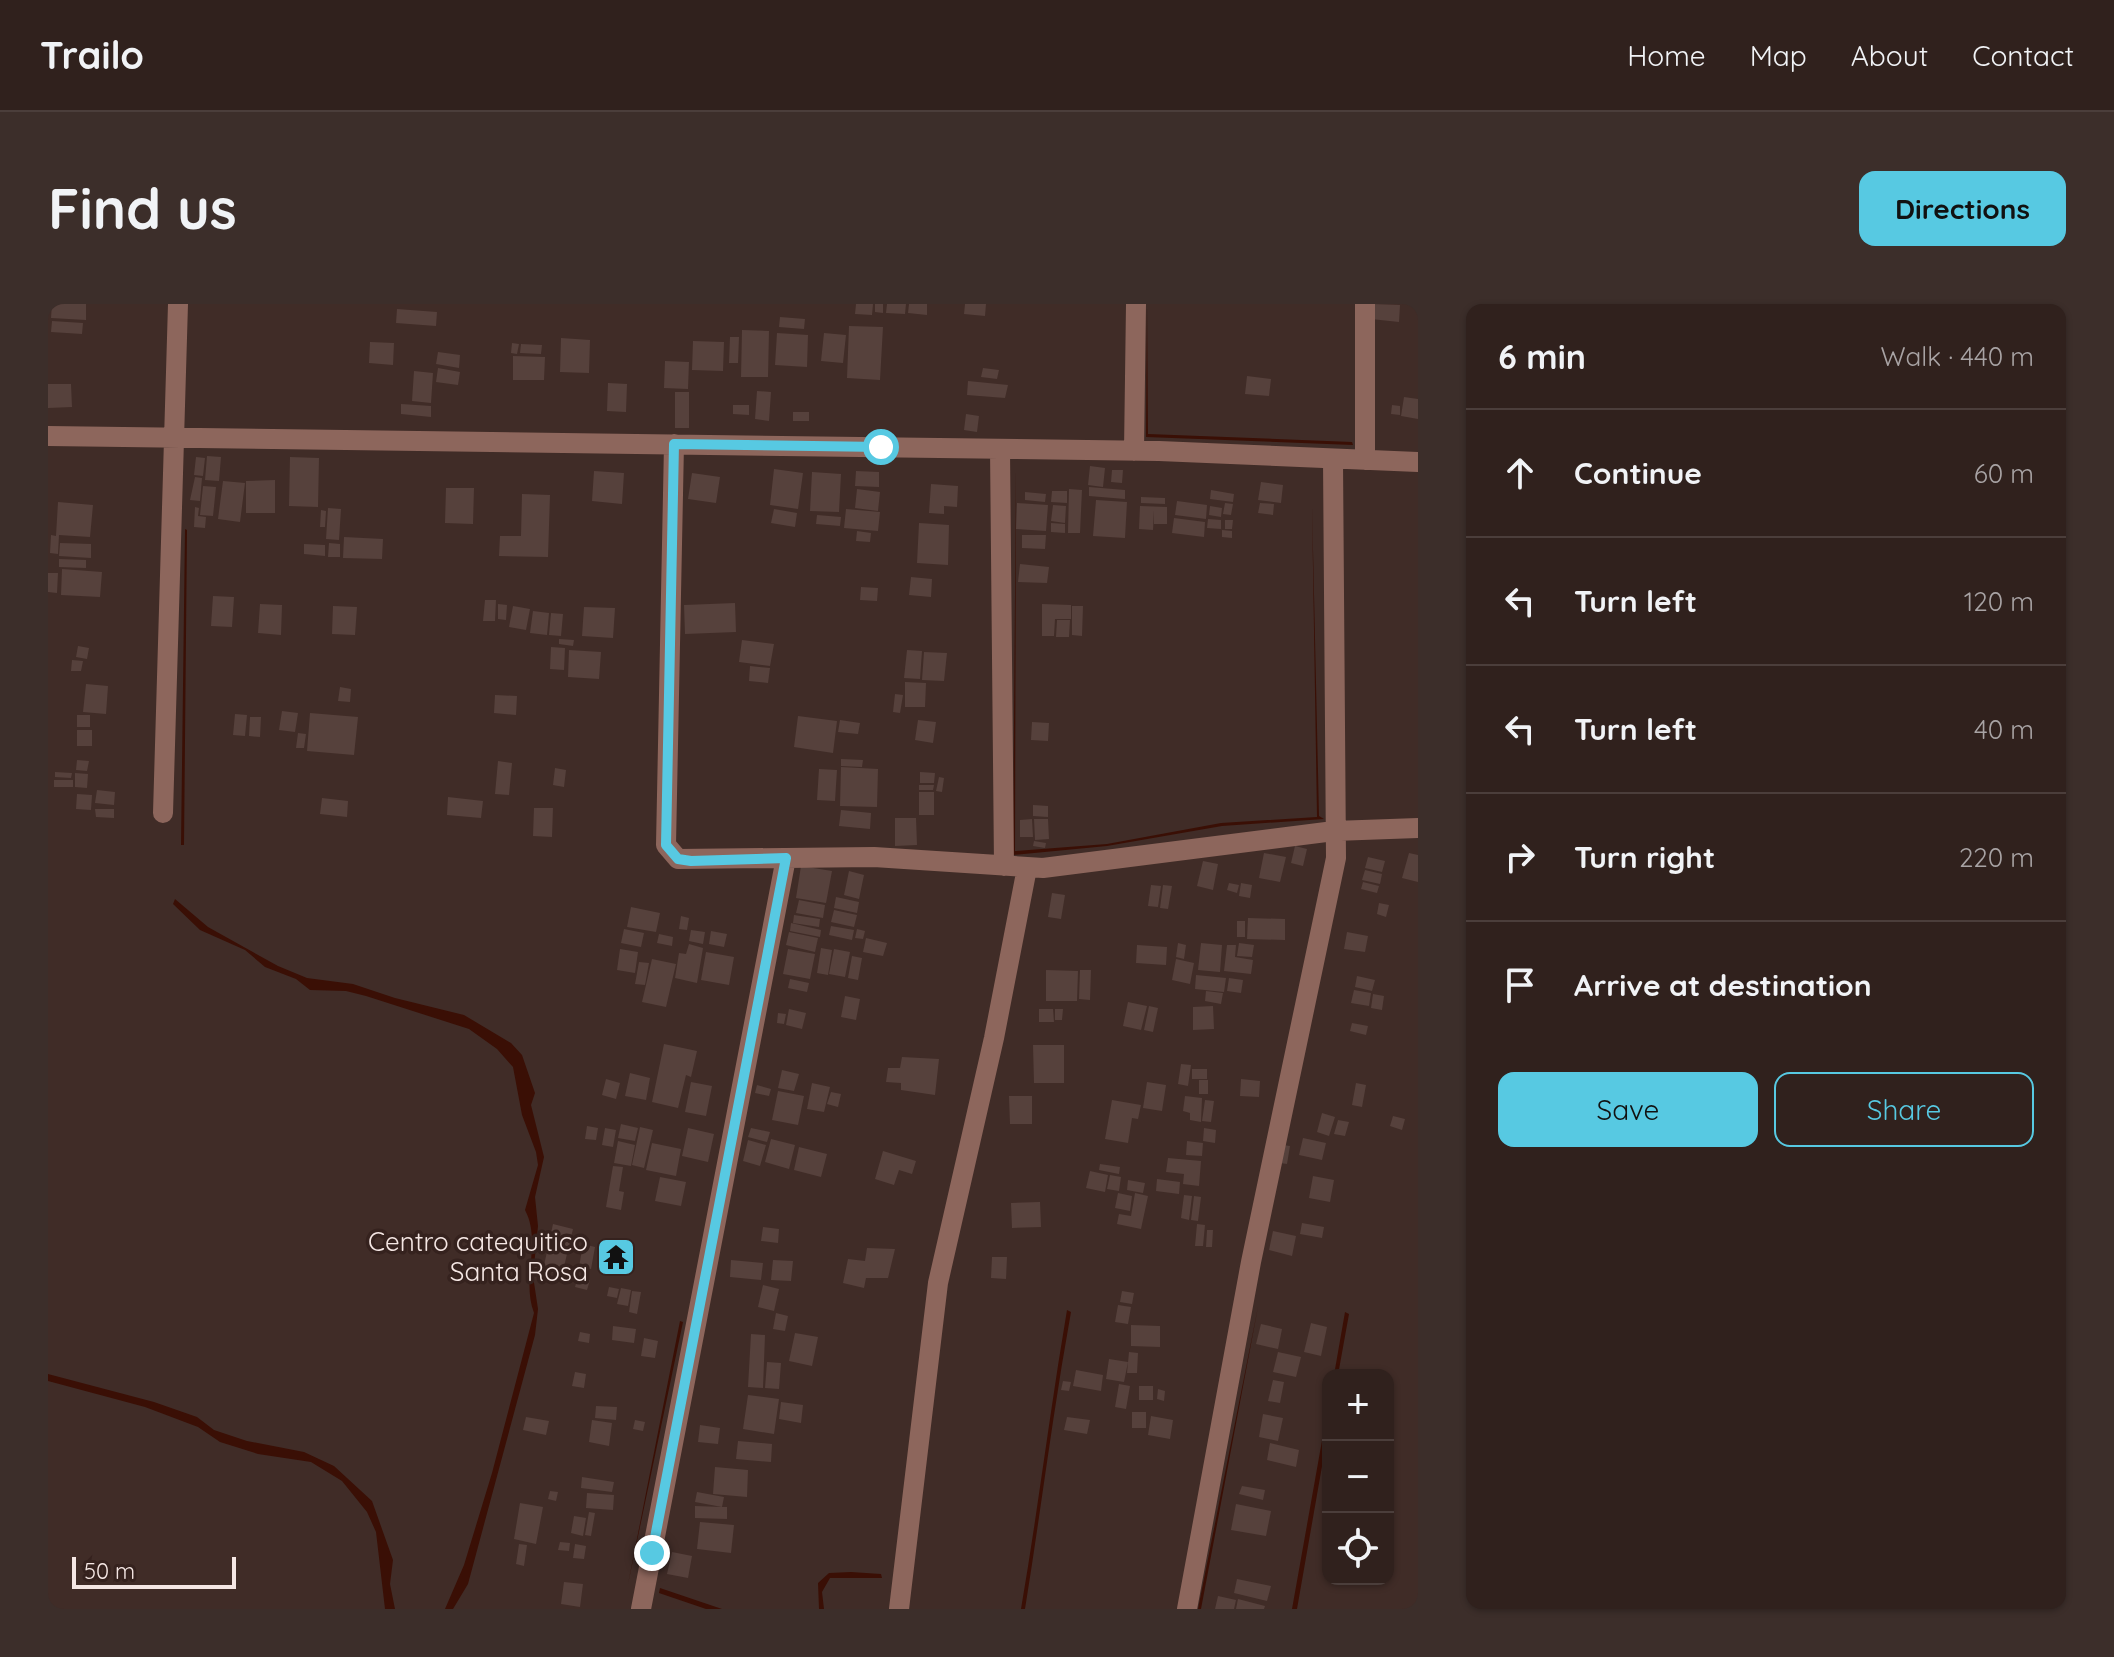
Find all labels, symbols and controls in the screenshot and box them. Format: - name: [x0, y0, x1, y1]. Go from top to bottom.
- text: Trailo: [40, 31, 144, 79]
- text: Home: [1627, 38, 1706, 73]
- text: Map: [1750, 38, 1807, 73]
- text: About: [1851, 38, 1928, 73]
- text: Contact: [1972, 38, 2074, 73]
- button: Directions: [1859, 171, 2066, 246]
- text: Find us: [48, 173, 237, 243]
- text: 6 min: [1498, 335, 1586, 378]
- text: Walk · 440 m: [1881, 340, 2034, 373]
- route start: [863, 429, 899, 465]
- icon: ahead: [1498, 451, 1542, 495]
- text: Continue: [1574, 454, 1702, 492]
- text: 60 m: [1974, 457, 2034, 490]
- icon: left: [1498, 579, 1542, 623]
- text: Turn left: [1574, 582, 1697, 620]
- text: 120 m: [1964, 585, 2034, 618]
- icon: left: [1498, 707, 1542, 751]
- text: Turn left: [1574, 710, 1697, 748]
- text: 40 m: [1974, 713, 2034, 746]
- icon: right: [1498, 835, 1542, 879]
- text: Turn right: [1574, 838, 1715, 876]
- text: 220 m: [1959, 841, 2034, 874]
- icon: arrive: [1498, 963, 1542, 1007]
- text: Arrive at destination: [1574, 966, 1872, 1004]
- button: Save: [1498, 1072, 1758, 1147]
- button: Share: [1774, 1072, 2034, 1147]
- place label: Centro catequitico Santa Rosa: [368, 1225, 588, 1288]
- temple icon: Centro catequitico Santa Rosa: [595, 1236, 637, 1278]
- map controls: [1322, 1369, 1394, 1585]
- button: +: [1322, 1369, 1394, 1441]
- button: −: [1322, 1441, 1394, 1513]
- button: locate: [1322, 1513, 1394, 1585]
- route end: [634, 1535, 670, 1571]
- scale bar: [72, 1553, 236, 1589]
- text: 50 m: [84, 1557, 135, 1585]

